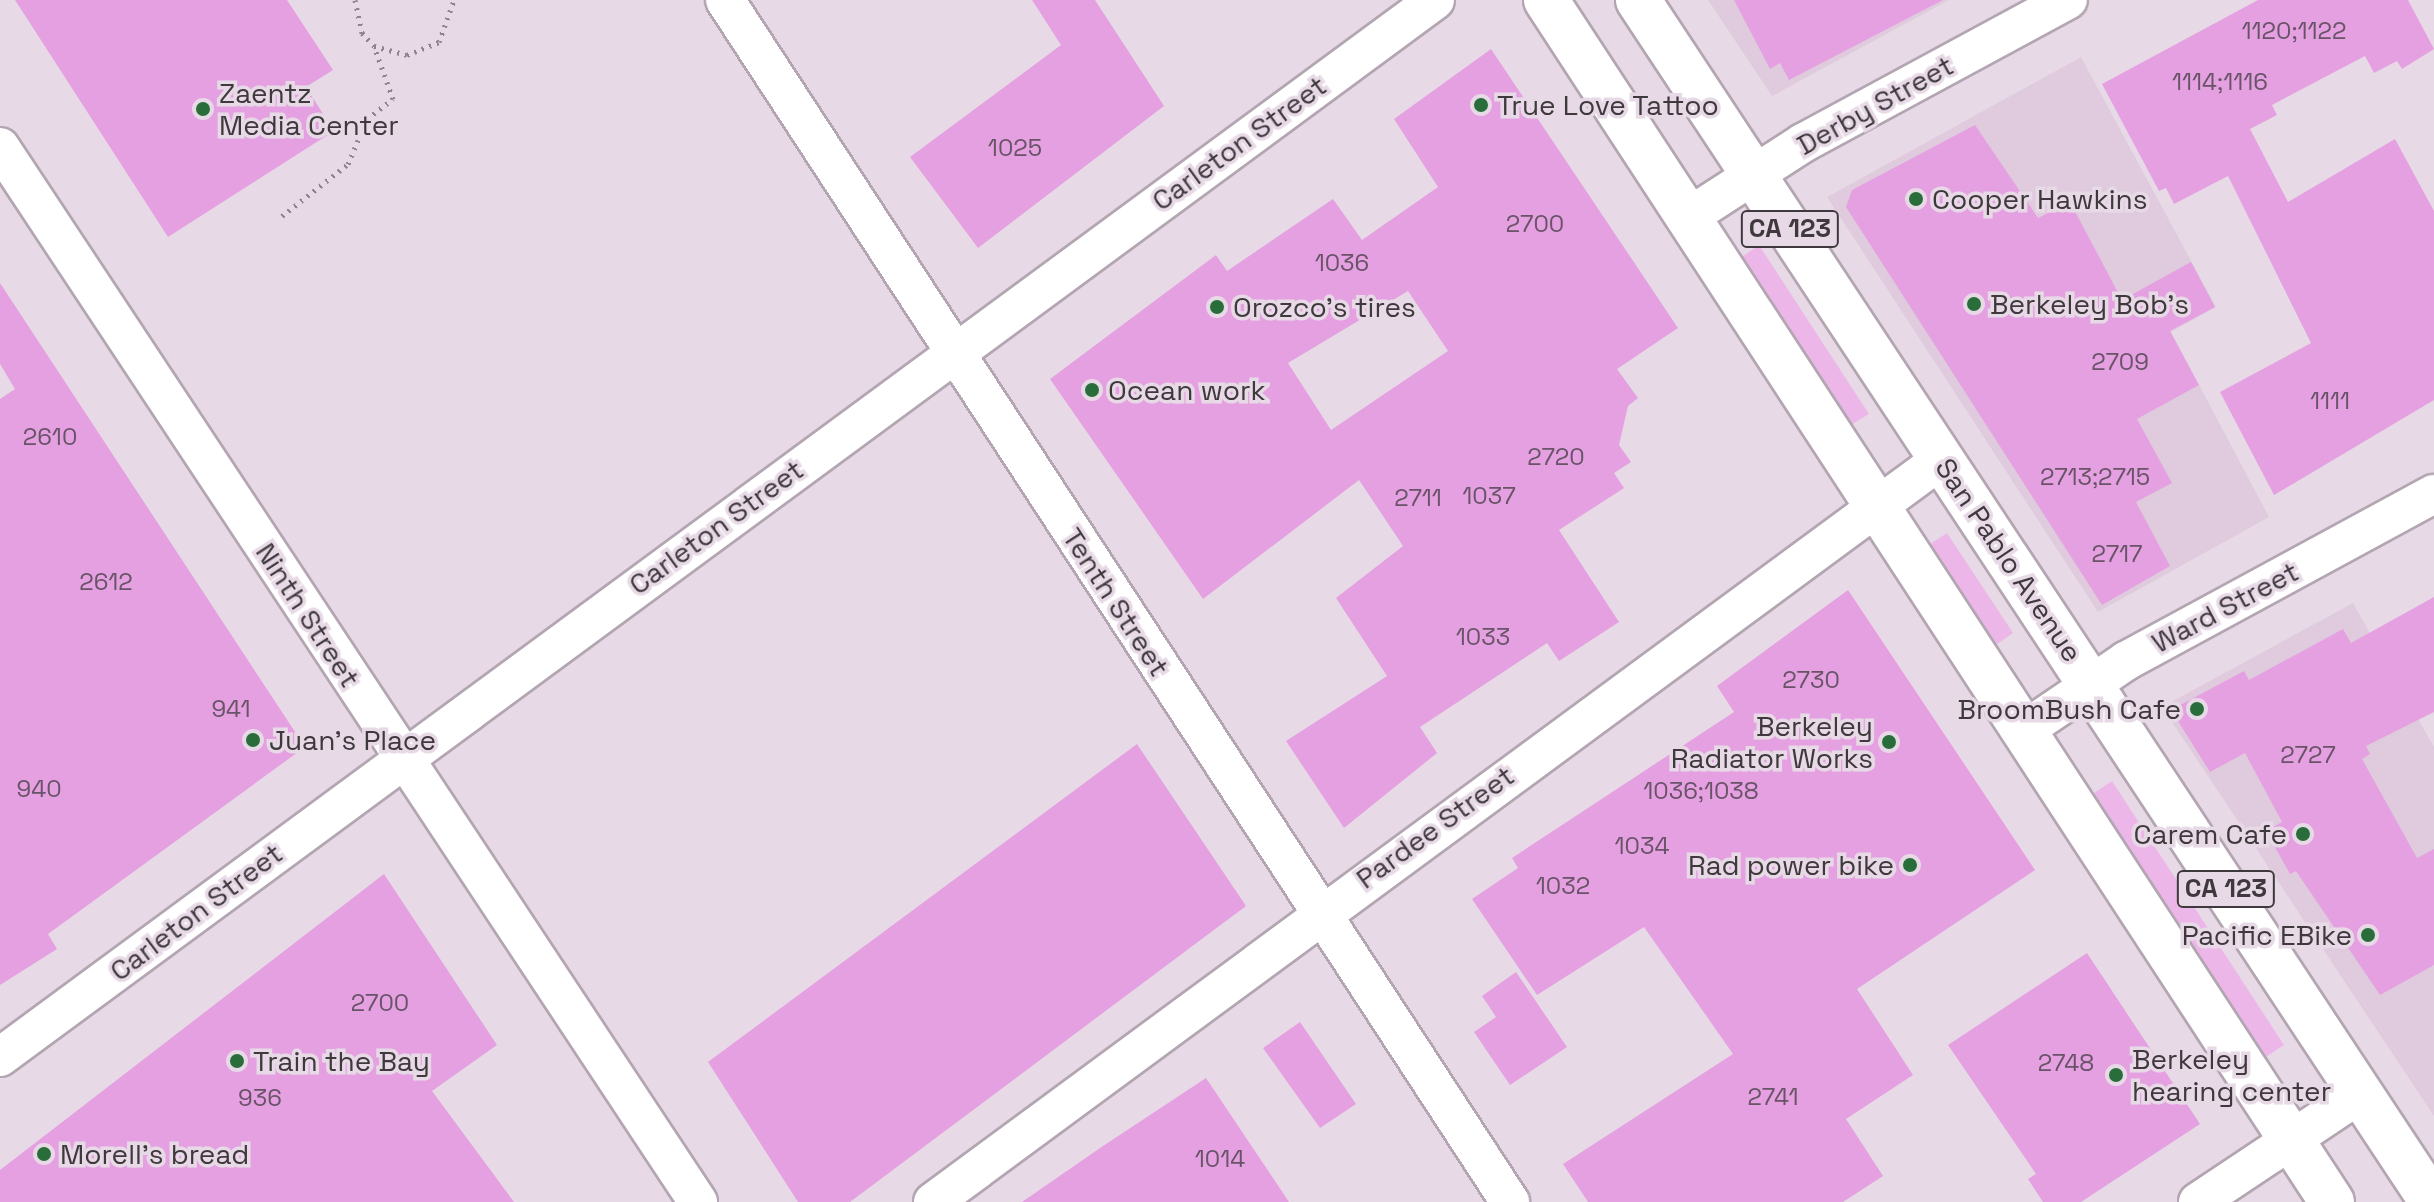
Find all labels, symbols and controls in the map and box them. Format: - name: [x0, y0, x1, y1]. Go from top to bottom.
- house number: 1120;1122: [2242, 17, 2346, 45]
- street label: Derby Street: [1791, 48, 1959, 162]
- house number: 1114;1116: [2172, 68, 2268, 96]
- street label: Carleton Street: [1145, 69, 1333, 217]
- place label: Zaentz Media Center: [219, 76, 399, 142]
- place label: True Love Tattoo: [1497, 88, 1720, 122]
- marker: True Love Tattoo: [1472, 96, 1490, 114]
- marker: Zaentz Media Center: [194, 100, 212, 118]
- house number: 1025: [988, 134, 1042, 162]
- place label: Cooper Hawkins: [1932, 182, 2147, 216]
- marker: Cooper Hawkins: [1907, 190, 1925, 208]
- road number: CA 123: [1740, 207, 1840, 251]
- house number: 2700: [1506, 210, 1564, 238]
- house number: 1036: [1315, 249, 1369, 277]
- place label: Berkeley Bob's: [1990, 287, 2189, 321]
- place label: Orozco's tires: [1233, 290, 1416, 324]
- marker: Berkeley Bob's: [1965, 295, 1983, 313]
- marker: Orozco's tires: [1208, 298, 1226, 316]
- house number: 2709: [2091, 348, 2149, 376]
- place label: Ocean work: [1108, 373, 1266, 407]
- marker: Ocean work: [1083, 381, 1101, 399]
- house number: 1111: [2310, 387, 2350, 415]
- house number: 2610: [23, 423, 77, 451]
- house number: 2720: [1527, 443, 1585, 471]
- street label: San Pablo Avenue: [1928, 452, 2090, 668]
- street label: Carleton Street: [622, 453, 810, 601]
- house number: 2713;2715: [2040, 463, 2150, 491]
- house number: 1037: [1462, 482, 1516, 510]
- house number: 2711: [1394, 484, 1442, 512]
- street label: Tenth Street: [1056, 522, 1176, 682]
- street label: Ninth Street: [249, 537, 367, 693]
- house number: 2717: [2091, 540, 2143, 568]
- street label: Ward Street: [2146, 554, 2304, 660]
- house number: 2612: [79, 568, 133, 596]
- house number: 1033: [1456, 623, 1510, 651]
- house number: 2730: [1782, 666, 1840, 694]
- place label: BroomBush Cafe: [1958, 692, 2181, 726]
- house number: 941: [211, 695, 251, 723]
- marker: BroomBush Cafe: [2188, 700, 2206, 718]
- place label: Berkeley Radiator Works: [1671, 709, 1873, 775]
- place label: Juan's Place: [269, 723, 436, 757]
- marker: Juan's Place: [244, 731, 262, 749]
- marker: Berkeley Radiator Works: [1880, 733, 1898, 751]
- house number: 2727: [2280, 741, 2336, 769]
- street label: Pardee Street: [1350, 759, 1520, 895]
- house number: 940: [16, 775, 62, 803]
- house number: 1036;1038: [1643, 777, 1759, 805]
- place label: Carem Cafe: [2134, 817, 2287, 851]
- marker: Carem Cafe: [2294, 825, 2312, 843]
- house number: 1034: [1615, 832, 1669, 860]
- street label: Carleton Street: [103, 836, 289, 988]
- place label: Rad power bike: [1688, 848, 1894, 882]
- marker: Rad power bike: [1901, 856, 1919, 874]
- road number: CA 123: [2176, 867, 2276, 911]
- house number: 1032: [1536, 872, 1590, 900]
- place label: Pacific EBike: [2182, 918, 2352, 952]
- marker: Pacific EBike: [2359, 926, 2377, 944]
- house number: 2700: [351, 989, 409, 1017]
- place label: Berkeley hearing center: [2132, 1042, 2331, 1108]
- place label: Train the Bay: [253, 1044, 430, 1078]
- house number: 2748: [2038, 1049, 2094, 1077]
- marker: Train the Bay: [228, 1052, 246, 1070]
- marker: Berkeley hearing center: [2107, 1066, 2125, 1084]
- house number: 2741: [1748, 1083, 1798, 1111]
- house number: 936: [238, 1084, 282, 1112]
- place label: Morell's bread: [60, 1137, 249, 1171]
- marker: Morell's bread: [35, 1145, 53, 1163]
- house number: 1014: [1195, 1145, 1245, 1173]

